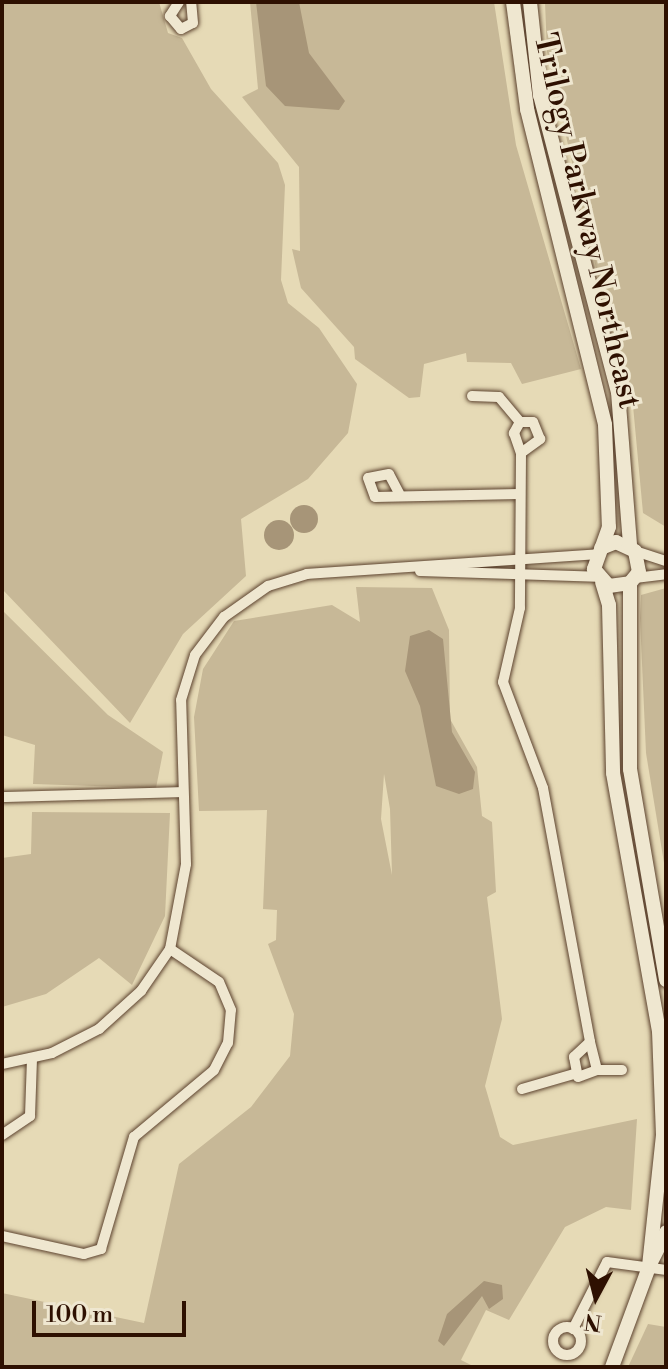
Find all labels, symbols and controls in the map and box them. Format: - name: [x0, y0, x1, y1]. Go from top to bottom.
- street label: Trilogy Parkway Northeast: [525, 30, 649, 412]
- north arrow: [556, 1257, 636, 1337]
- scale bar: [36, 1285, 190, 1335]
- text: 100 m: [46, 1300, 113, 1330]
- text: N: [583, 1307, 603, 1336]

